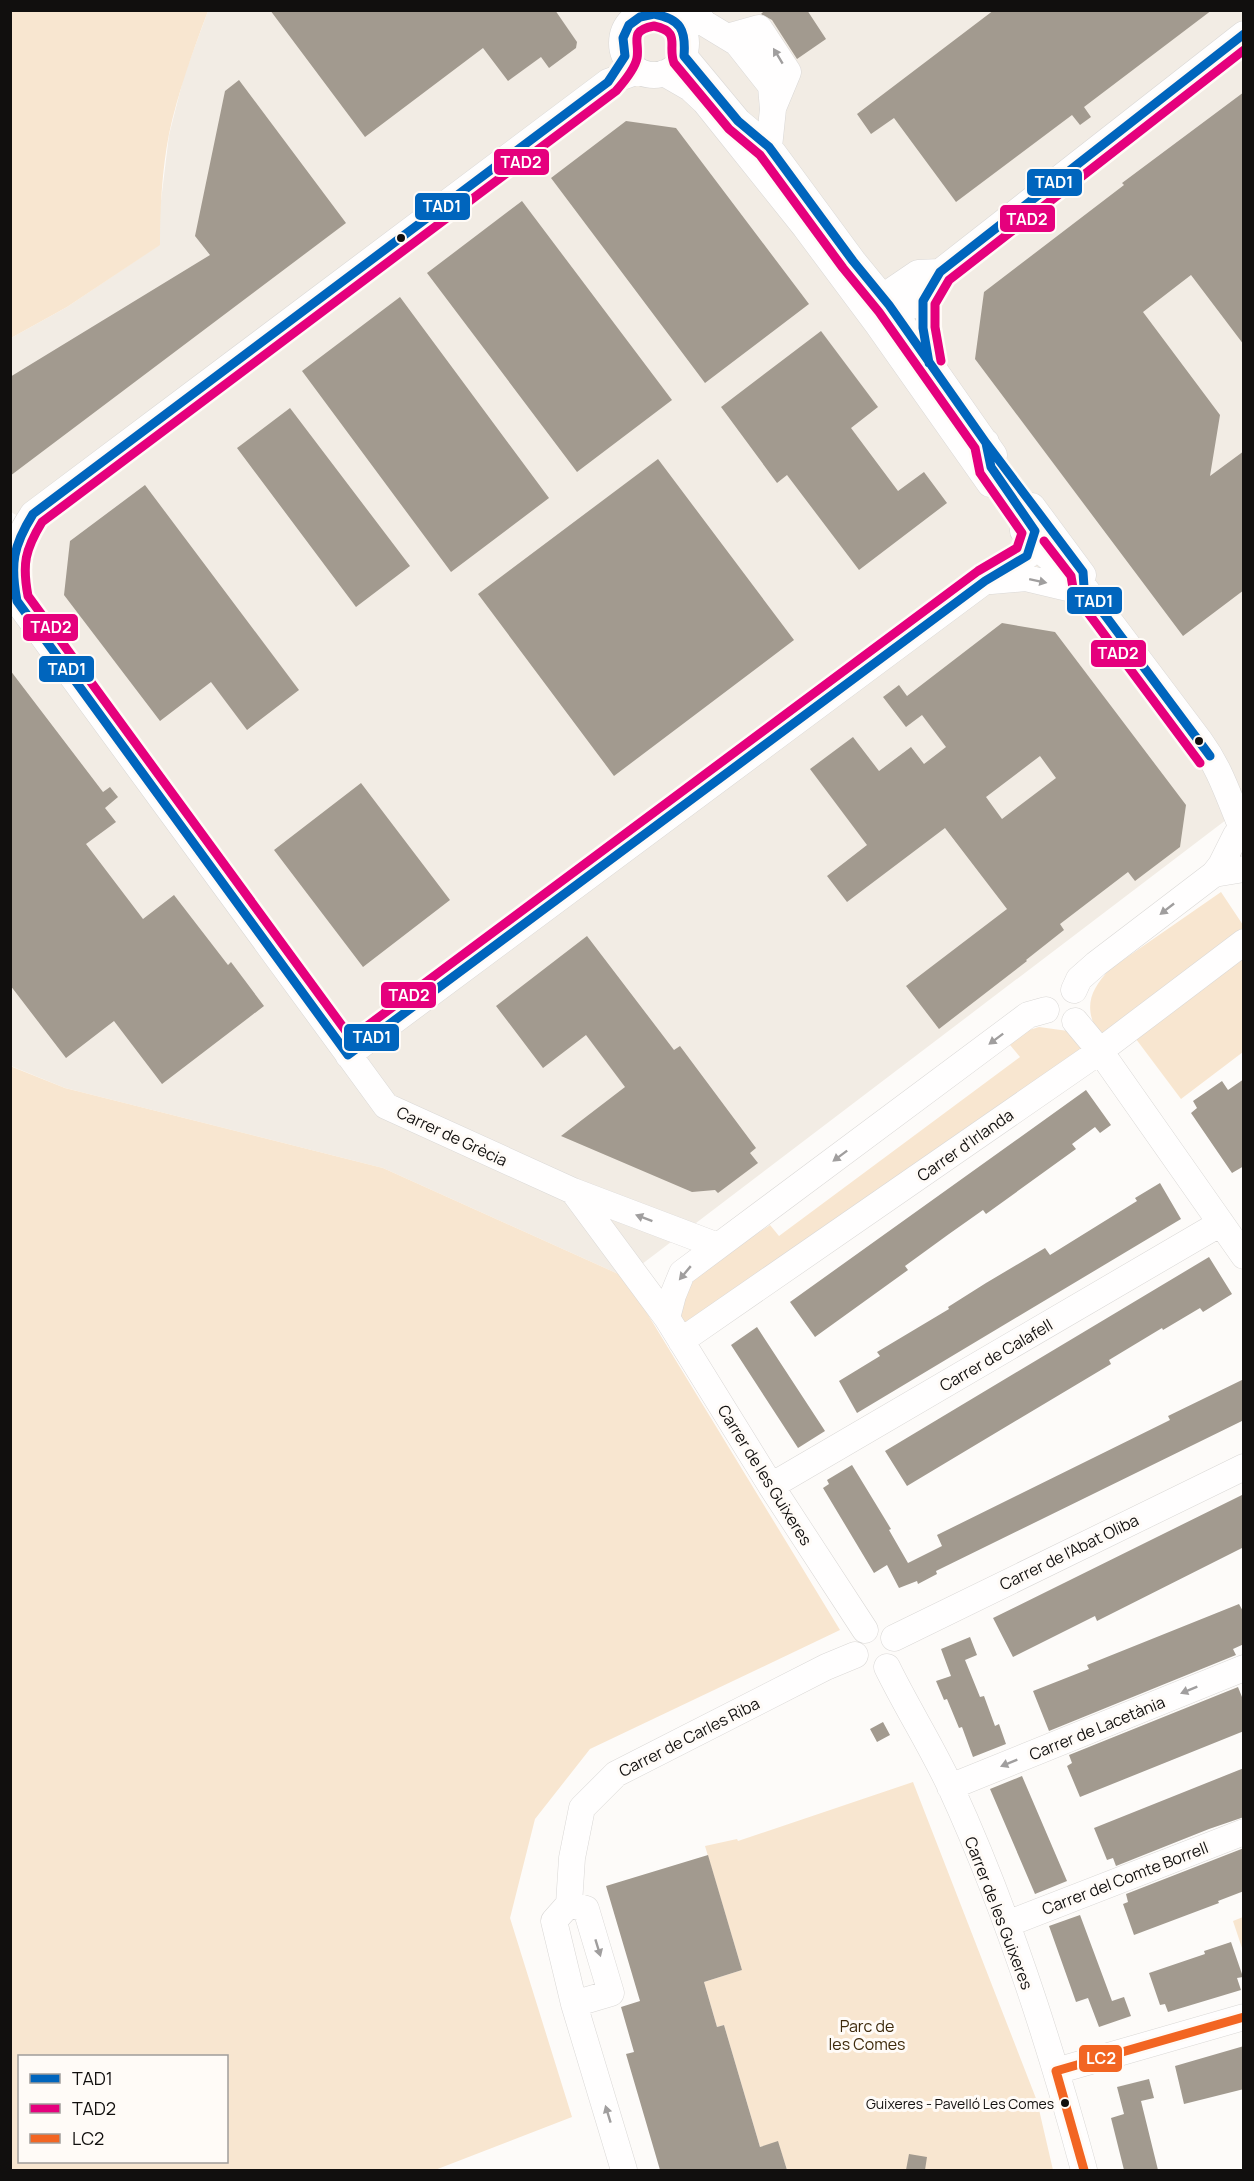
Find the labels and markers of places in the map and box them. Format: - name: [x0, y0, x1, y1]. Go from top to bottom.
- unlabelled marker: [395, 232, 407, 244]
- unlabelled marker: [1193, 735, 1205, 747]
- place label: Guixeres - Pavelló Les Comes: [866, 2094, 1054, 2113]
- marker: Guixeres - Pavelló Les Comes: [1059, 2097, 1071, 2109]

